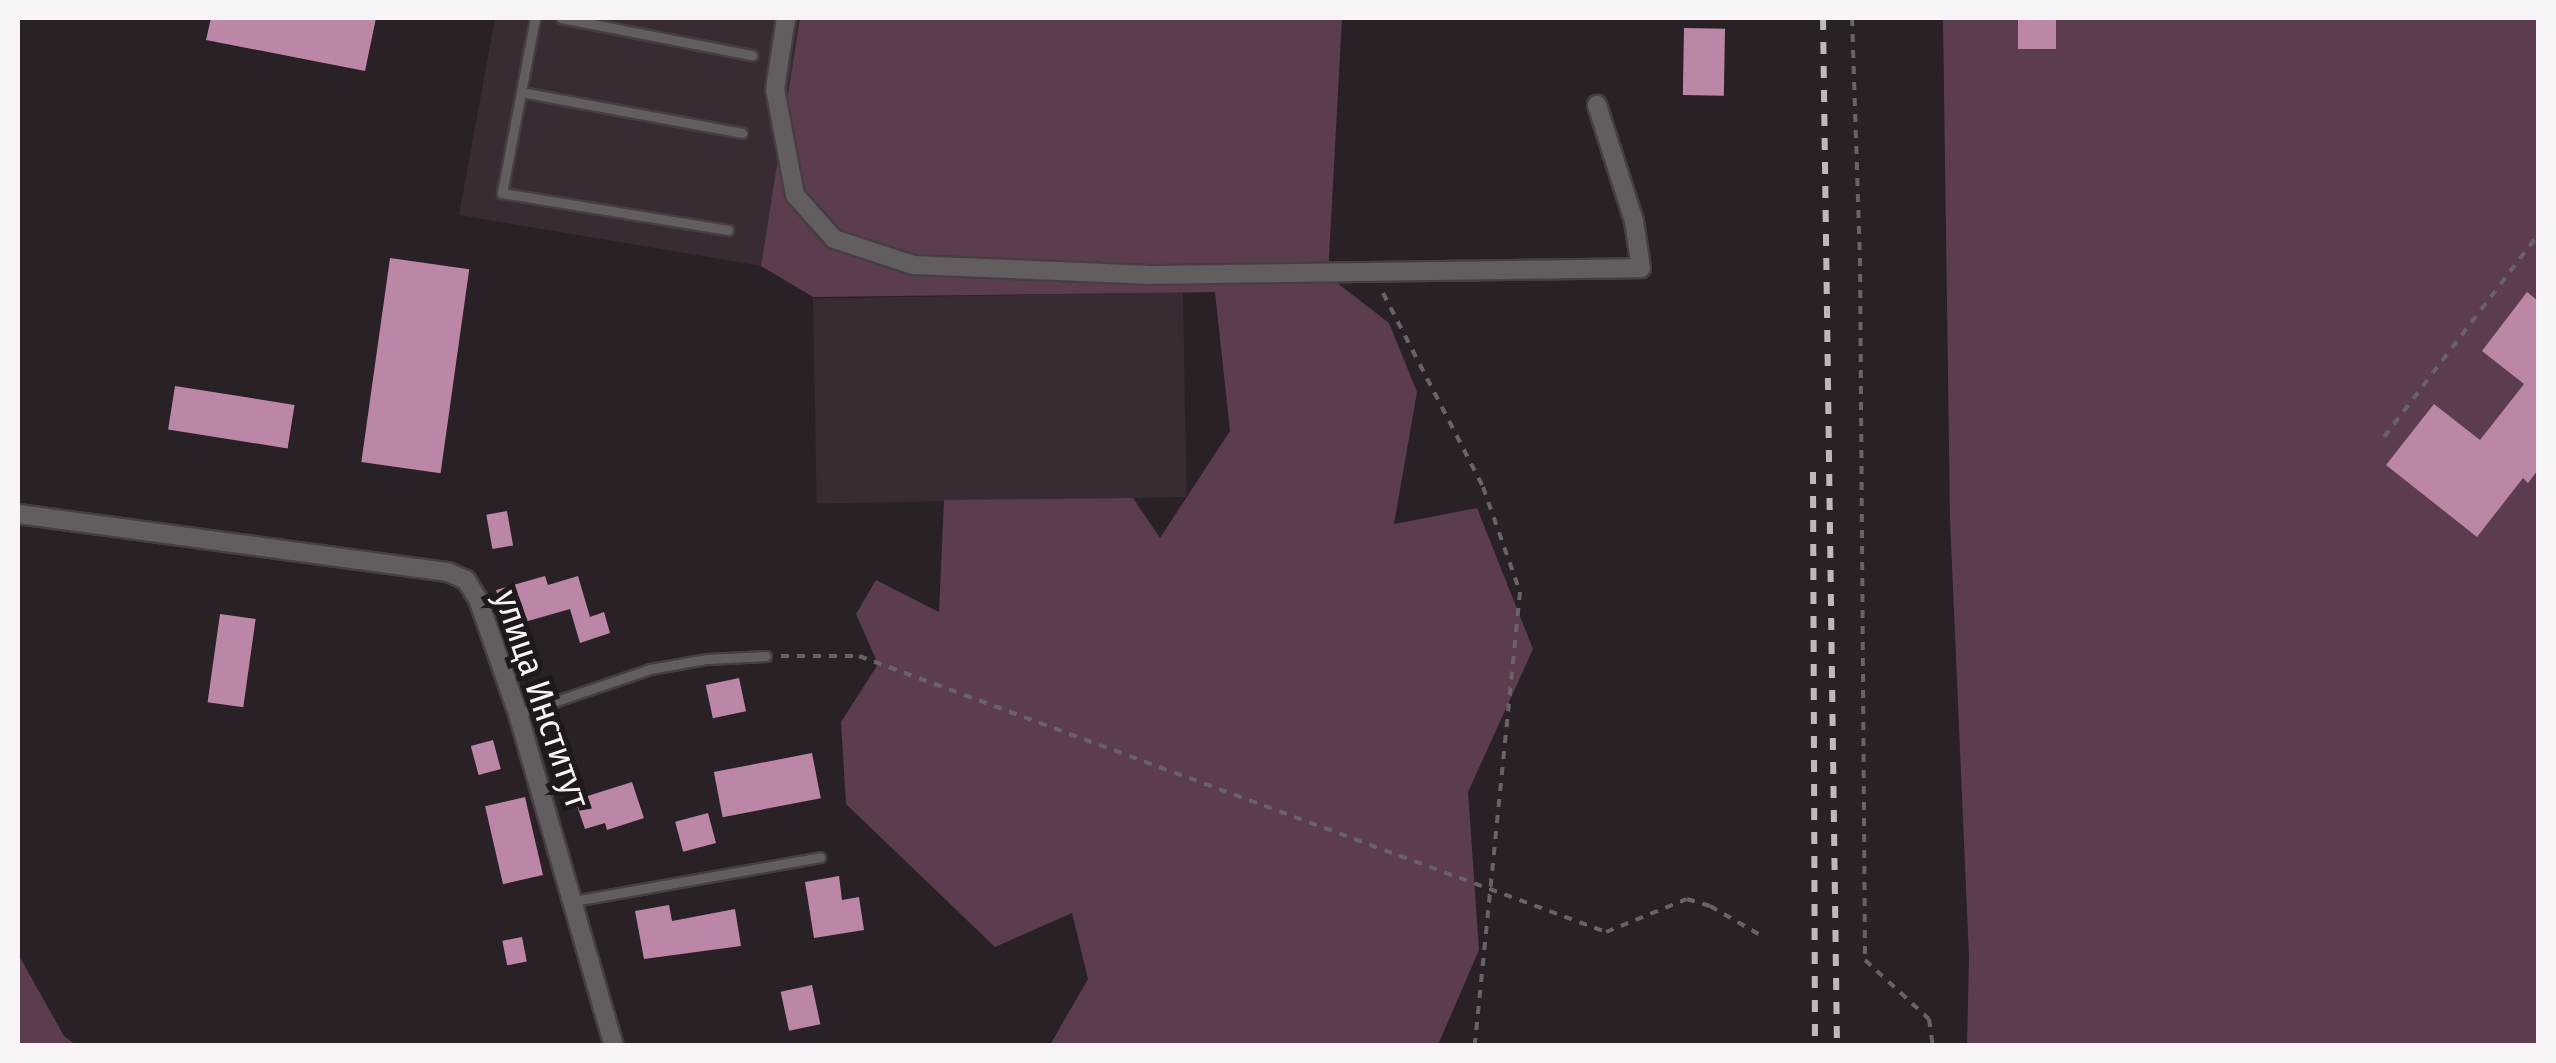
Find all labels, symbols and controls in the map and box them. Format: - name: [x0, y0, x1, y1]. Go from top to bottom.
- street label: улица Институт: [485, 584, 599, 814]

